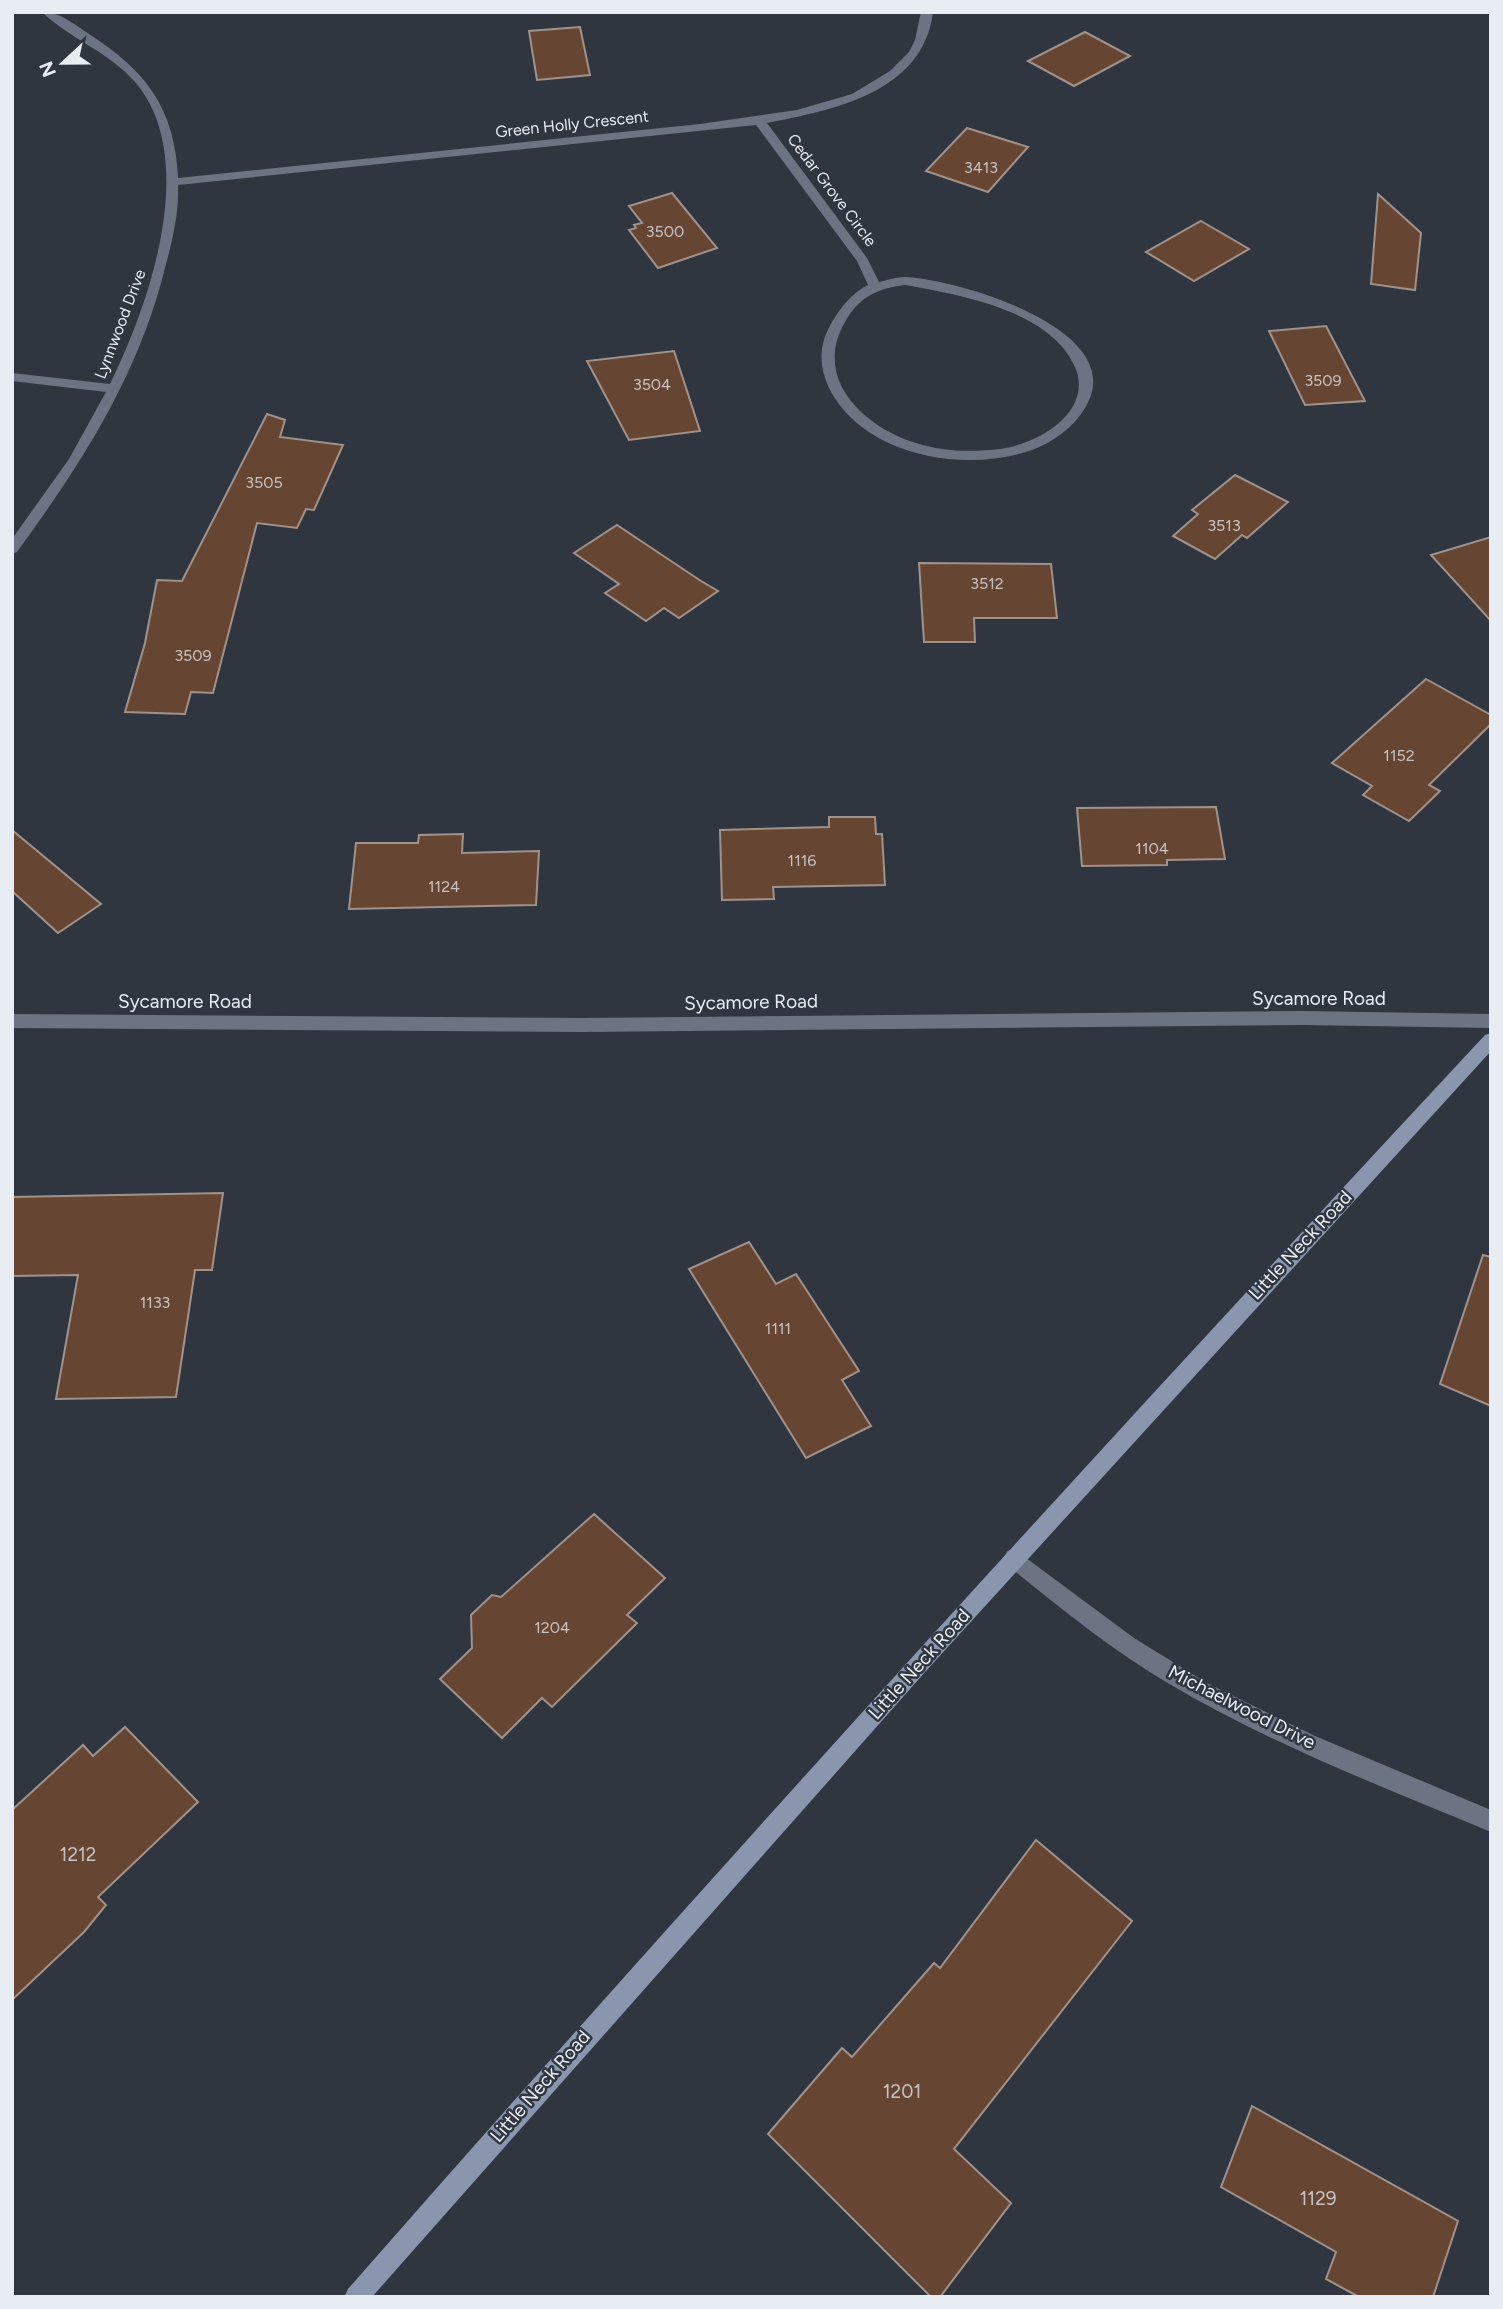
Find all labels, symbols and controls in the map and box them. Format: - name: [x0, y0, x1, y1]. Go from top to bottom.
- north arrow: [28, 28, 98, 98]
- text: N: [34, 58, 61, 80]
- street label: Green Holly Crescent: [494, 106, 650, 142]
- street label: Cedar Grove Circle: [783, 130, 881, 250]
- house number: 3413: [964, 158, 998, 177]
- house number: 3500: [646, 222, 684, 241]
- street label: Lynnwood Drive: [90, 266, 150, 381]
- house number: 3509: [1304, 371, 1342, 390]
- house number: 3504: [633, 375, 671, 394]
- house number: 3505: [245, 473, 283, 492]
- house number: 3513: [1207, 516, 1241, 535]
- house number: 3512: [970, 574, 1004, 593]
- house number: 3509: [174, 646, 212, 665]
- house number: 1152: [1383, 746, 1415, 765]
- house number: 1104: [1135, 839, 1169, 858]
- house number: 1116: [788, 851, 816, 870]
- house number: 1124: [428, 877, 460, 896]
- street label: Sycamore Road: [1252, 987, 1386, 1010]
- street label: Sycamore Road: [684, 989, 818, 1015]
- street label: Sycamore Road: [118, 990, 252, 1013]
- street label: Little Neck Road: [1244, 1186, 1356, 1304]
- house number: 1133: [140, 1293, 170, 1312]
- house number: 1111: [765, 1319, 791, 1338]
- street label: Little Neck Road: [863, 1604, 975, 1724]
- house number: 1204: [534, 1618, 570, 1637]
- street label: Michaelwood Drive: [1165, 1660, 1319, 1754]
- house number: 1212: [60, 1843, 96, 1866]
- street label: Little Neck Road: [485, 2025, 595, 2147]
- house number: 1201: [883, 2080, 921, 2103]
- house number: 1129: [1299, 2187, 1337, 2210]

